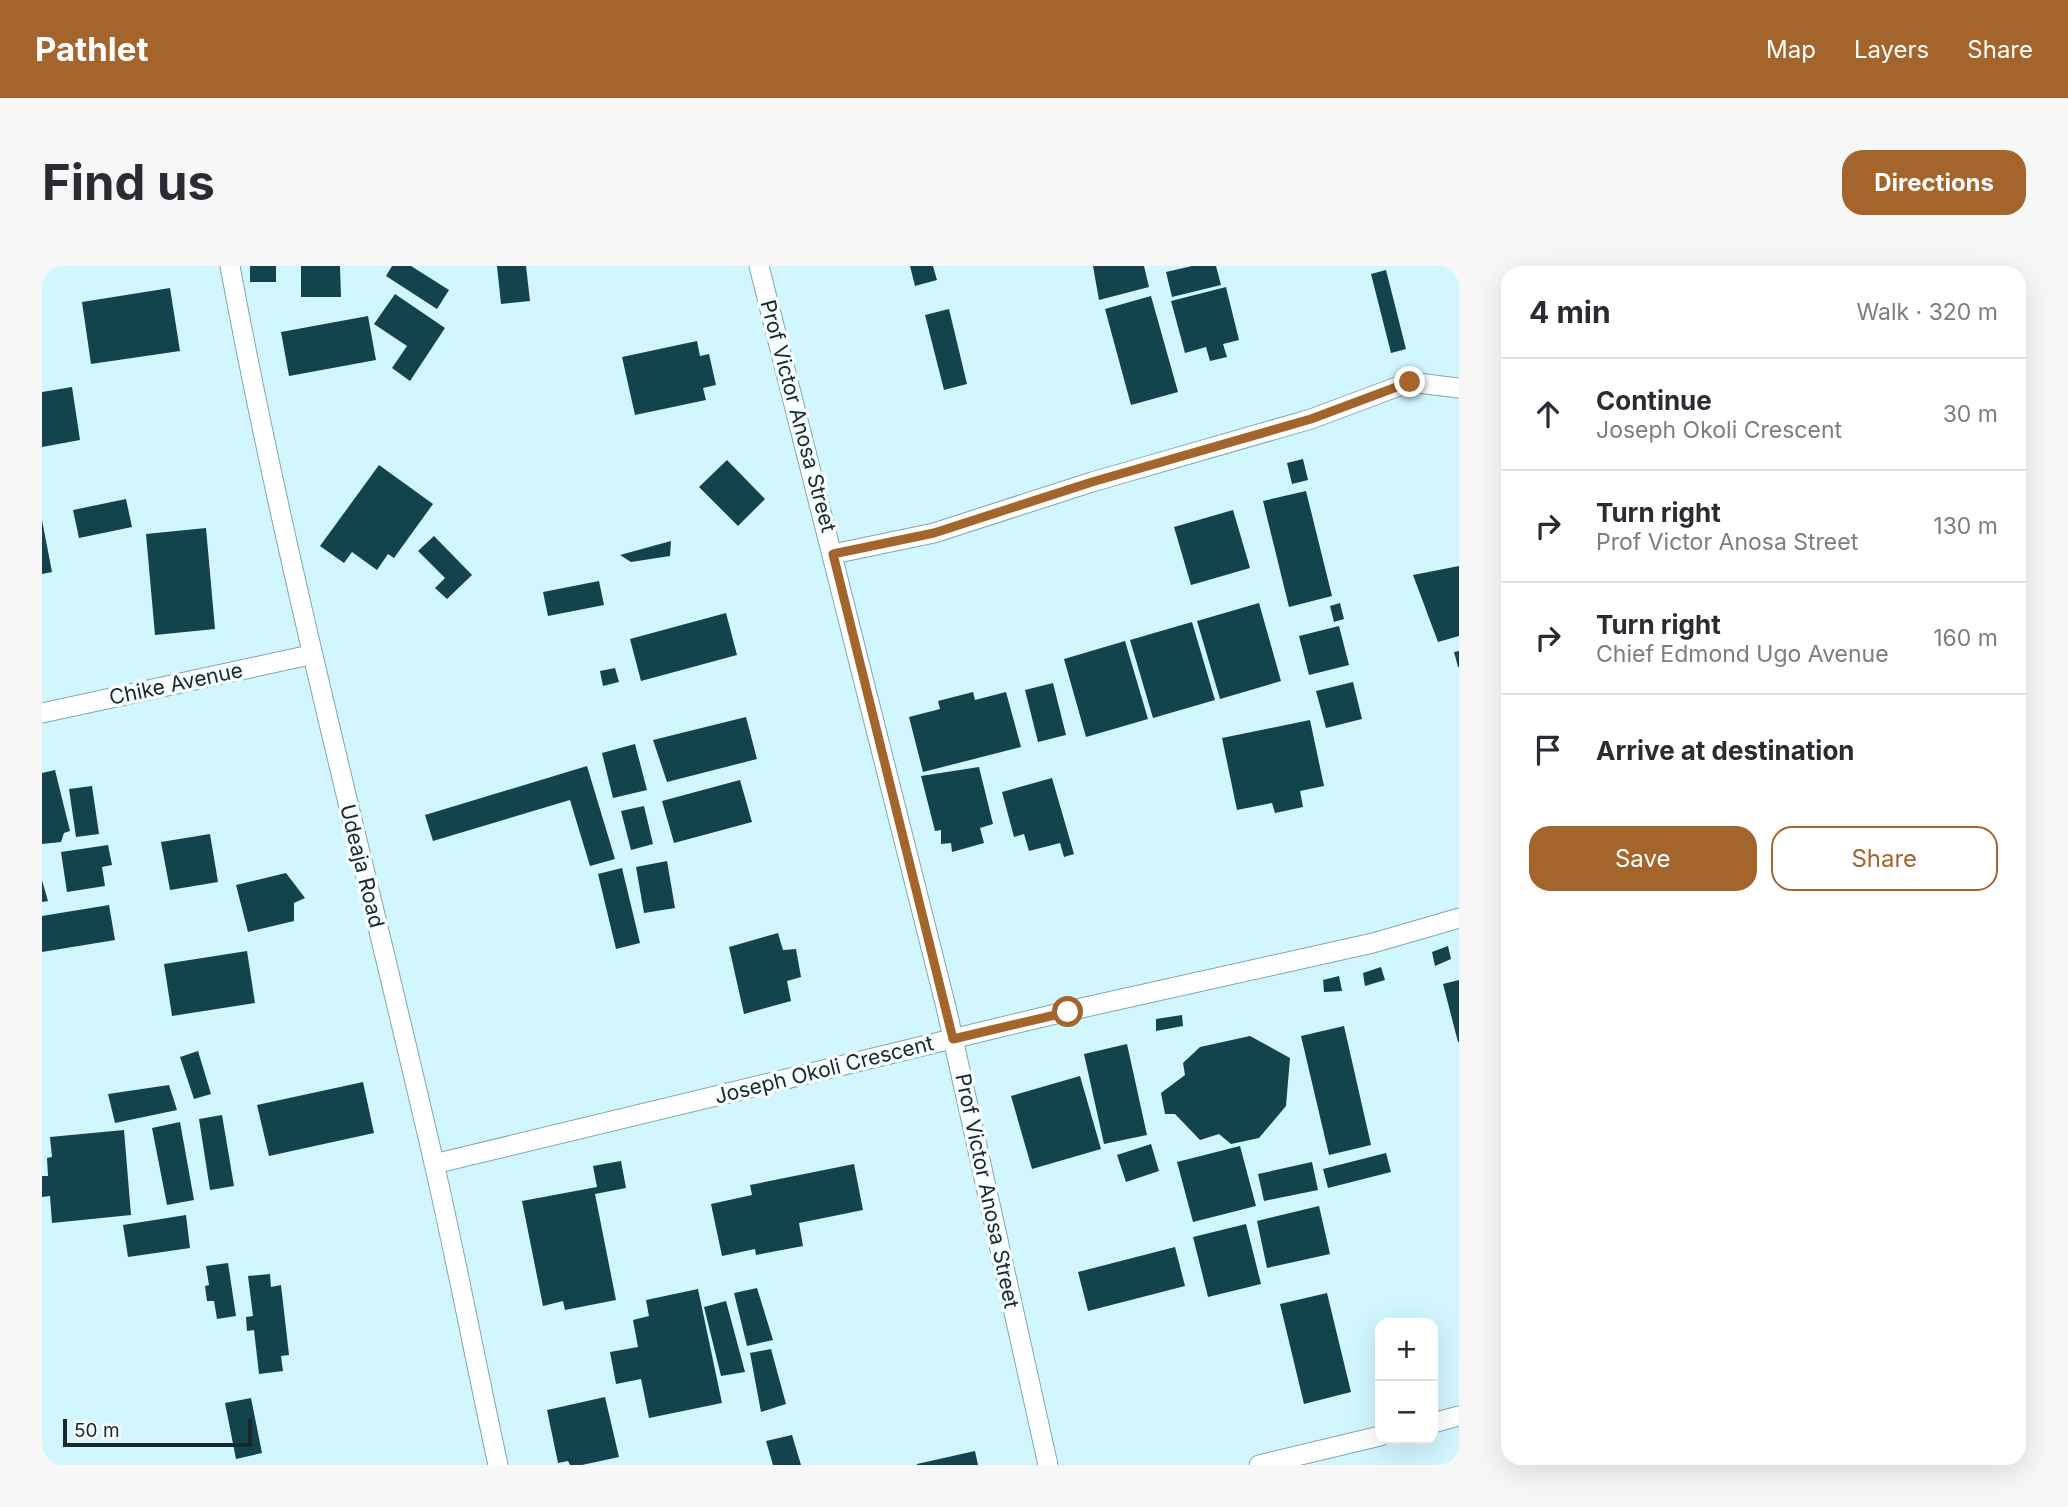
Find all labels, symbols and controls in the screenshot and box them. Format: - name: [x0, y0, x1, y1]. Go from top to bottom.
- text: Pathlet: [35, 29, 149, 69]
- text: Map: [1766, 35, 1816, 64]
- text: Layers: [1854, 35, 1929, 64]
- text: Share: [1967, 35, 2033, 64]
- button: Directions: [1842, 150, 2026, 215]
- text: Find us: [42, 153, 215, 212]
- text: 4 min: [1529, 294, 1611, 330]
- street label: Prof Victor Anosa Street: [755, 297, 842, 535]
- text: Walk · 320 m: [1856, 298, 1998, 326]
- route end: [1394, 366, 1425, 397]
- text: Continue: [1596, 385, 1712, 416]
- icon: ahead: [1529, 395, 1567, 433]
- text: 30 m: [1943, 400, 1998, 428]
- text: Joseph Okoli Crescent: [1596, 416, 1842, 444]
- text: Turn right: [1596, 497, 1721, 528]
- icon: right: [1529, 507, 1567, 545]
- text: 130 m: [1933, 512, 1998, 540]
- text: Prof Victor Anosa Street: [1596, 528, 1858, 556]
- text: Turn right: [1596, 609, 1721, 640]
- icon: right: [1529, 619, 1567, 657]
- text: 160 m: [1933, 624, 1998, 652]
- text: Chief Edmond Ugo Avenue: [1596, 640, 1889, 668]
- street label: Chike Avenue: [107, 657, 245, 710]
- icon: arrive: [1529, 731, 1567, 769]
- text: Arrive at destination: [1596, 735, 1855, 766]
- street label: Udeaja Road: [335, 802, 390, 930]
- button: Save: [1529, 826, 1757, 891]
- button: Share: [1771, 826, 1998, 891]
- route start: [1052, 996, 1083, 1027]
- street label: Joseph Okoli Crescent: [712, 1030, 936, 1109]
- street label: Prof Victor Anosa Street: [950, 1071, 1025, 1311]
- map controls: [1375, 1318, 1438, 1444]
- button: +: [1375, 1318, 1438, 1381]
- button: −: [1375, 1381, 1438, 1444]
- scale bar: [63, 1416, 252, 1448]
- text: 50 m: [74, 1419, 120, 1442]

